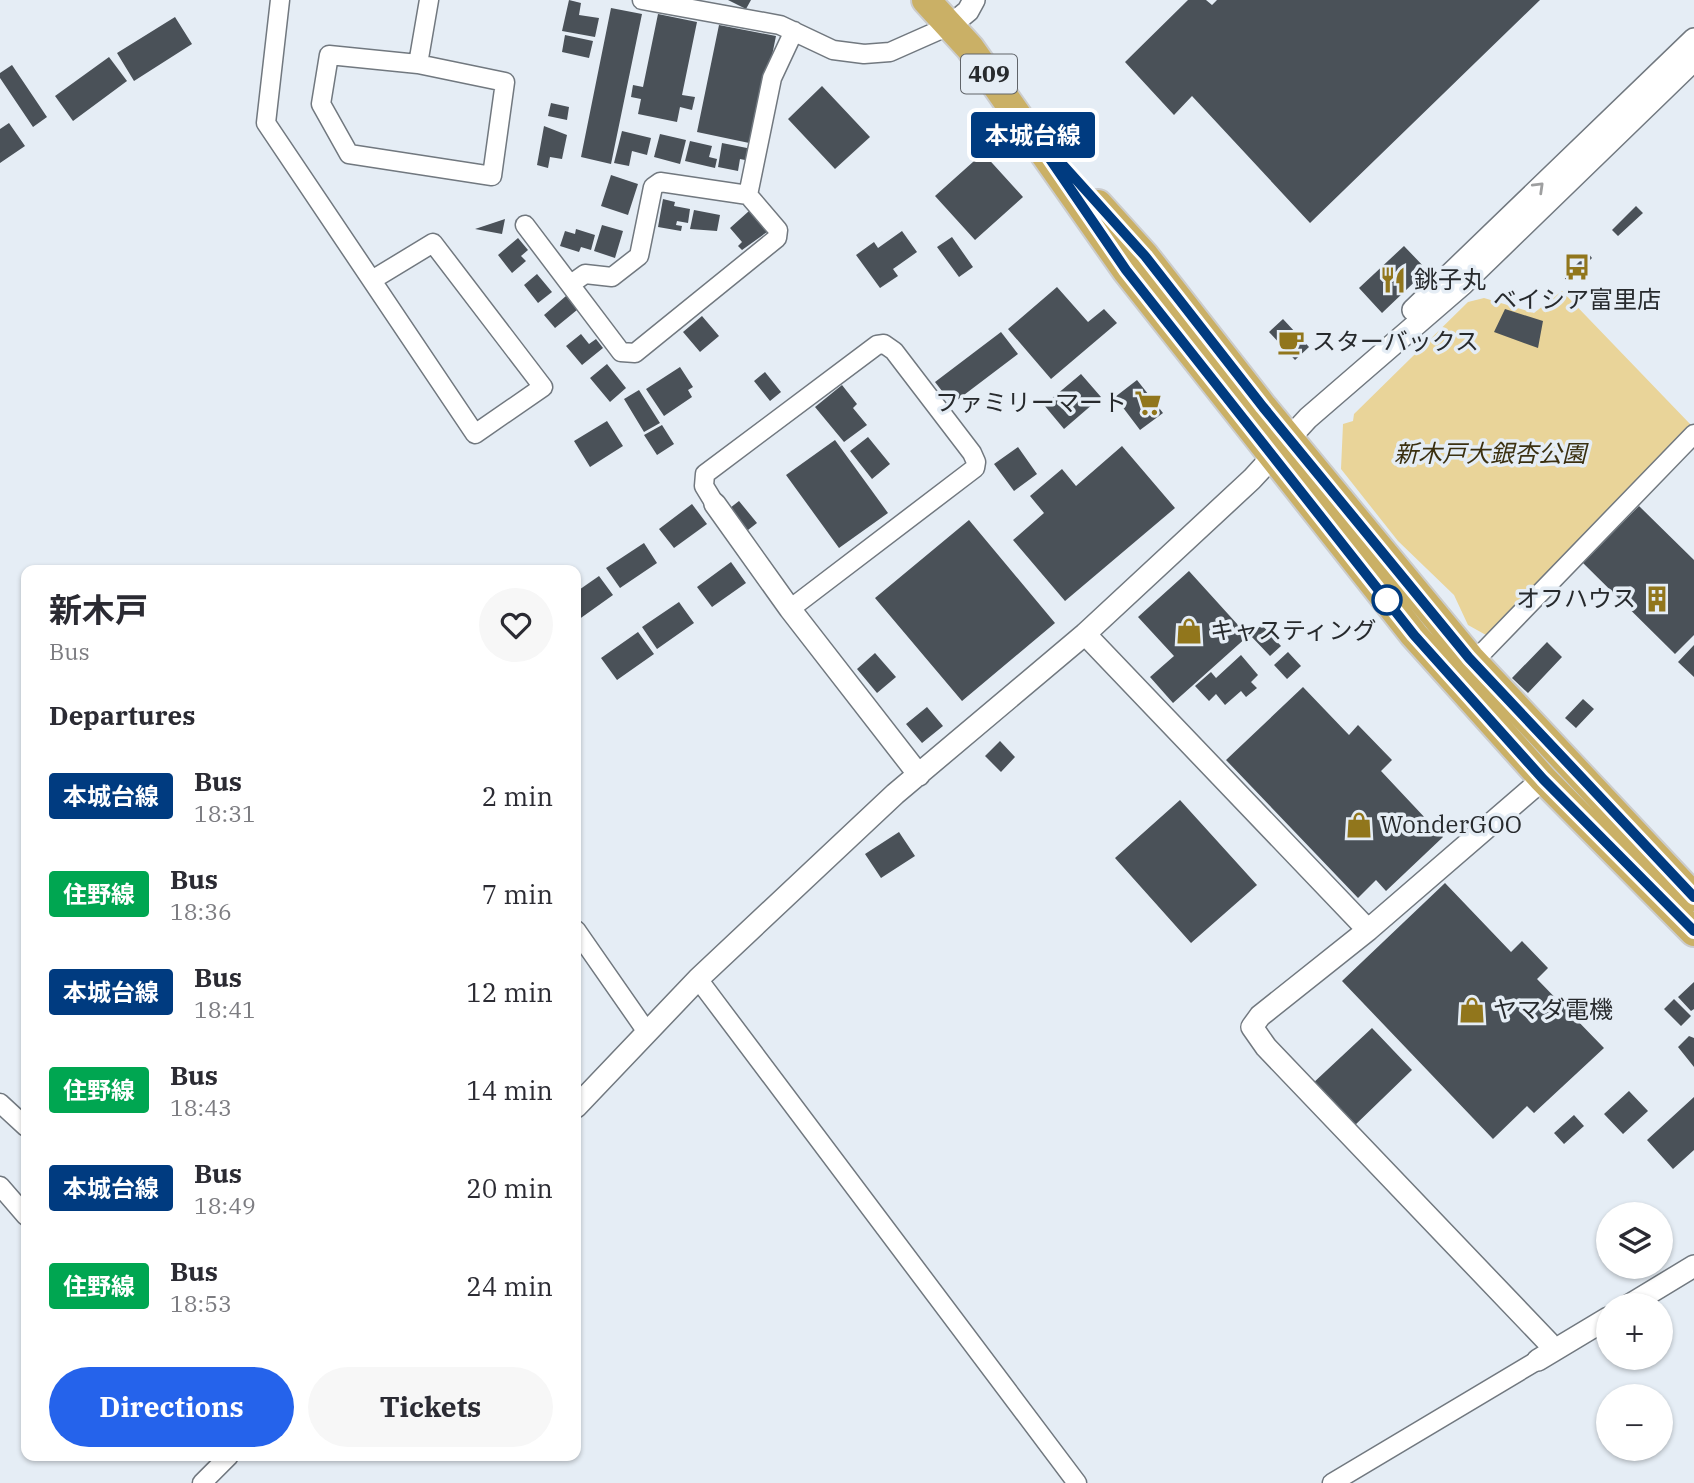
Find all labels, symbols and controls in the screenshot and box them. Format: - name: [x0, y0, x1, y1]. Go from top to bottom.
- road number: 409: [961, 54, 1017, 94]
- line badge: 本城台線: [984, 112, 1082, 158]
- text: 本城台線: [985, 119, 1081, 151]
- one-way arrow: [1530, 183, 1543, 196]
- bus stop icon: ベイシア富里店: [1562, 252, 1592, 282]
- place label: 銚子丸: [1414, 263, 1486, 295]
- restaurant icon: 銚子丸: [1378, 265, 1408, 295]
- place label: ベイシア富里店: [1493, 283, 1661, 315]
- place label: スターバックス: [1312, 325, 1479, 357]
- cafe icon: スターバックス: [1276, 327, 1306, 357]
- place label: ファミリーマート: [935, 386, 1127, 418]
- supermarket icon: ファミリーマート: [1133, 388, 1163, 418]
- park label: 新木戸大銀杏公園: [1394, 437, 1589, 469]
- place label: オフハウス: [1516, 582, 1636, 614]
- building icon: オフハウス: [1642, 584, 1672, 614]
- unlabelled marker: [1372, 585, 1402, 615]
- text: 新木戸: [49, 588, 148, 631]
- button: heart: [479, 588, 553, 662]
- place label: キャスティング: [1210, 614, 1377, 646]
- shop icon: キャスティング: [1174, 616, 1204, 646]
- text: Bus: [49, 636, 90, 666]
- text: Departures: [49, 698, 195, 732]
- text: Bus: [194, 764, 242, 798]
- text: 2 min: [482, 779, 553, 813]
- text: 本城台線: [63, 780, 159, 812]
- text: 18:31: [194, 798, 256, 828]
- place label: WonderGOO: [1380, 808, 1522, 840]
- shop icon: WonderGOO: [1344, 810, 1374, 840]
- text: Bus: [170, 862, 218, 896]
- text: 7 min: [482, 877, 553, 911]
- text: 住野線: [63, 878, 135, 910]
- text: 18:36: [170, 896, 232, 926]
- text: Bus: [194, 960, 242, 994]
- text: 12 min: [466, 975, 553, 1009]
- text: 本城台線: [63, 976, 159, 1008]
- place label: ヤマダ電機: [1493, 993, 1613, 1025]
- text: 18:41: [194, 994, 256, 1024]
- shop icon: ヤマダ電機: [1457, 995, 1487, 1025]
- text: Bus: [170, 1058, 218, 1092]
- text: 14 min: [466, 1073, 553, 1107]
- text: 住野線: [63, 1074, 135, 1106]
- text: 18:43: [170, 1092, 232, 1122]
- text: Bus: [194, 1156, 242, 1190]
- text: 20 min: [466, 1171, 553, 1205]
- text: 本城台線: [63, 1172, 159, 1204]
- text: 18:49: [194, 1190, 256, 1220]
- map controls: [1596, 1202, 1673, 1461]
- button: layers: [1596, 1202, 1673, 1279]
- text: Bus: [170, 1254, 218, 1288]
- text: 24 min: [466, 1269, 553, 1303]
- text: 住野線: [63, 1270, 135, 1302]
- text: 18:53: [170, 1288, 232, 1318]
- button: +: [1596, 1293, 1673, 1370]
- button: Directions: [49, 1367, 294, 1447]
- button: Tickets: [308, 1367, 553, 1447]
- button: −: [1596, 1384, 1673, 1461]

